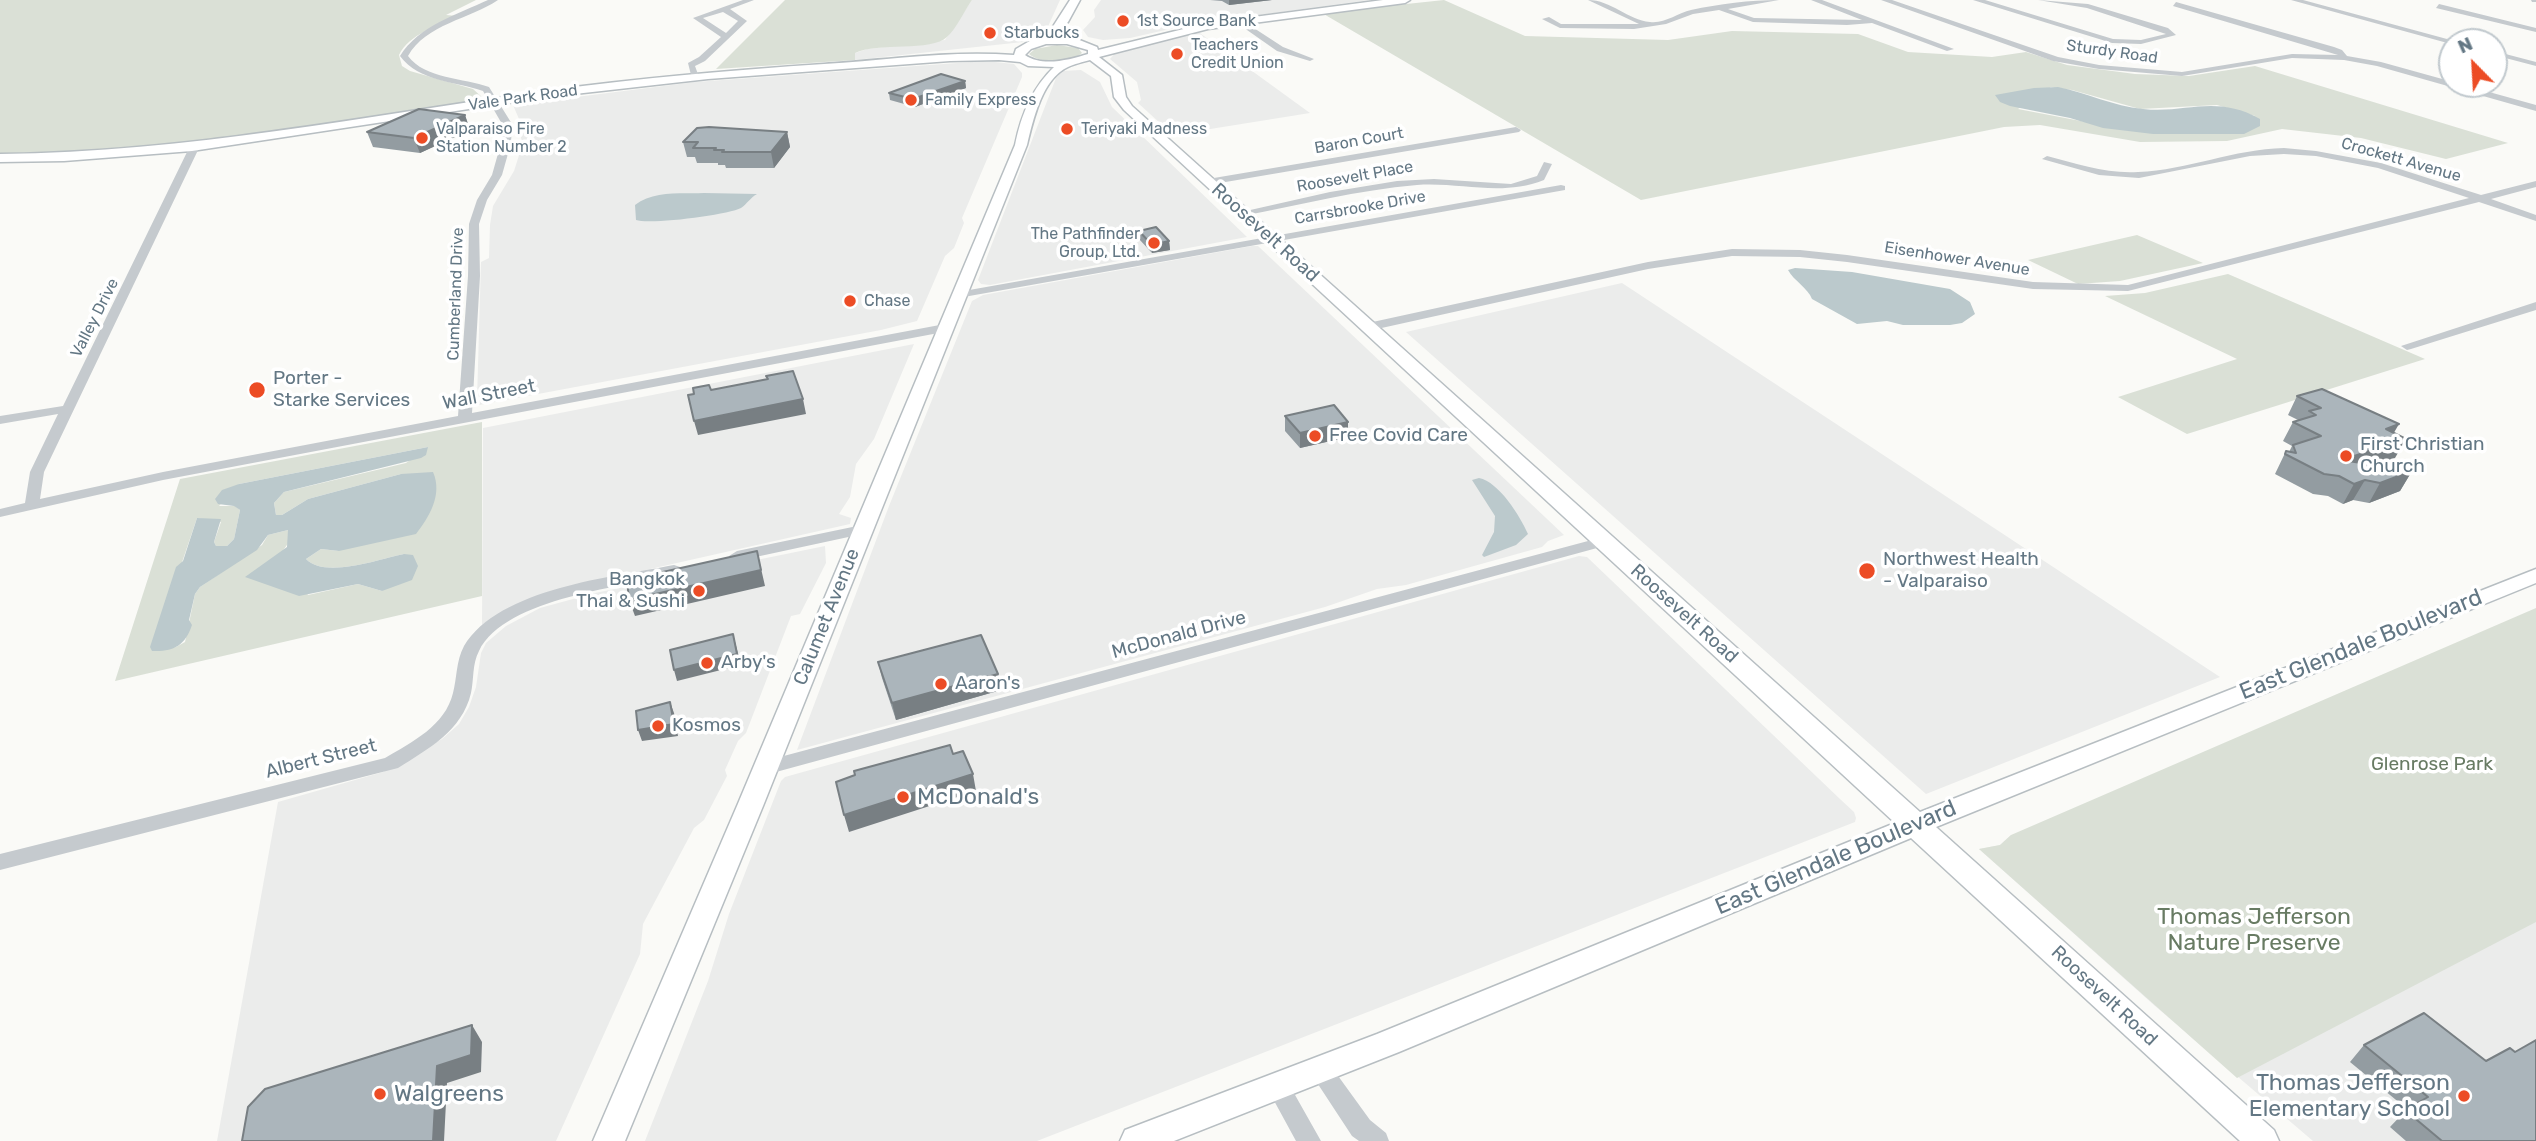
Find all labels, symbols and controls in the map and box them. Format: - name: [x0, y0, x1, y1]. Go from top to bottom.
- place label: 1st Source Bank: [1137, 11, 1256, 31]
- marker: 1st Source Bank: [1115, 13, 1131, 29]
- place label: Starbucks: [1004, 23, 1079, 43]
- marker: Starbucks: [982, 25, 998, 41]
- north arrow: [2438, 28, 2508, 98]
- text: N: [2454, 32, 2476, 58]
- place label: Teachers Credit Union: [1191, 35, 1284, 73]
- street label: Sturdy Road: [2065, 36, 2159, 68]
- marker: Teachers Credit Union: [1169, 46, 1185, 62]
- street label: Vale Park Road: [467, 81, 579, 115]
- place label: Family Express: [925, 90, 1037, 110]
- marker: Family Express: [903, 92, 919, 108]
- place label: Valparaiso Fire Station Number 2: [436, 119, 567, 157]
- place label: Teriyaki Madness: [1081, 119, 1207, 139]
- marker: Teriyaki Madness: [1059, 121, 1075, 137]
- street label: Baron Court: [1313, 124, 1405, 158]
- marker: Valparaiso Fire Station Number 2: [414, 130, 430, 146]
- street label: Crockett Avenue: [2339, 134, 2463, 186]
- street label: Roosevelt Place: [1295, 157, 1415, 197]
- street label: Roosevelt Road: [1207, 179, 1323, 287]
- street label: Carrsbrooke Drive: [1293, 187, 1427, 229]
- place label: The Pathfinder Group, Ltd.: [1031, 224, 1140, 262]
- street label: Cumberland Drive: [444, 227, 468, 361]
- marker: The Pathfinder Group, Ltd.: [1146, 235, 1162, 251]
- street label: Eisenhower Avenue: [1883, 238, 2031, 280]
- street label: Valley Drive: [67, 275, 123, 361]
- place label: Chase: [864, 291, 910, 311]
- marker: Chase: [842, 293, 858, 309]
- place label: Porter - Starke Services: [273, 368, 410, 412]
- street label: Wall Street: [441, 375, 537, 415]
- marker: Porter - Starke Services: [247, 380, 267, 400]
- place label: Free Covid Care: [1329, 425, 1468, 447]
- marker: Free Covid Care: [1307, 428, 1323, 444]
- place label: First Christian Church: [2360, 434, 2484, 478]
- marker: First Christian Church: [2338, 448, 2354, 464]
- street label: Calumet Avenue: [789, 545, 865, 689]
- place label: Northwest Health - Valparaiso: [1883, 549, 2039, 593]
- street label: Roosevelt Road: [1626, 560, 1742, 668]
- marker: Northwest Health - Valparaiso: [1857, 561, 1877, 581]
- place label: Bangkok Thai & Sushi: [576, 569, 685, 613]
- marker: Bangkok Thai & Sushi: [691, 583, 707, 599]
- street label: East Glendale Boulevard: [2236, 584, 2486, 706]
- street label: McDonald Drive: [1109, 606, 1249, 664]
- place label: Arby's: [721, 652, 776, 674]
- marker: Arby's: [699, 655, 715, 671]
- place label: Aaron's: [955, 673, 1021, 695]
- marker: Aaron's: [933, 676, 949, 692]
- place label: Kosmos: [672, 715, 741, 737]
- marker: Kosmos: [650, 718, 666, 734]
- street label: Albert Street: [263, 734, 379, 784]
- park label: Glenrose Park: [2371, 754, 2493, 776]
- place label: McDonald's: [917, 783, 1039, 811]
- marker: McDonald's: [895, 789, 911, 805]
- street label: East Glendale Boulevard: [1711, 795, 1961, 921]
- park label: Thomas Jefferson Nature Preserve: [2157, 903, 2351, 957]
- street label: Roosevelt Road: [2046, 941, 2162, 1051]
- place label: Thomas Jefferson Elementary School: [2249, 1069, 2450, 1123]
- place label: Walgreens: [394, 1080, 504, 1108]
- marker: Walgreens: [372, 1086, 388, 1102]
- marker: Thomas Jefferson Elementary School: [2456, 1088, 2472, 1104]

